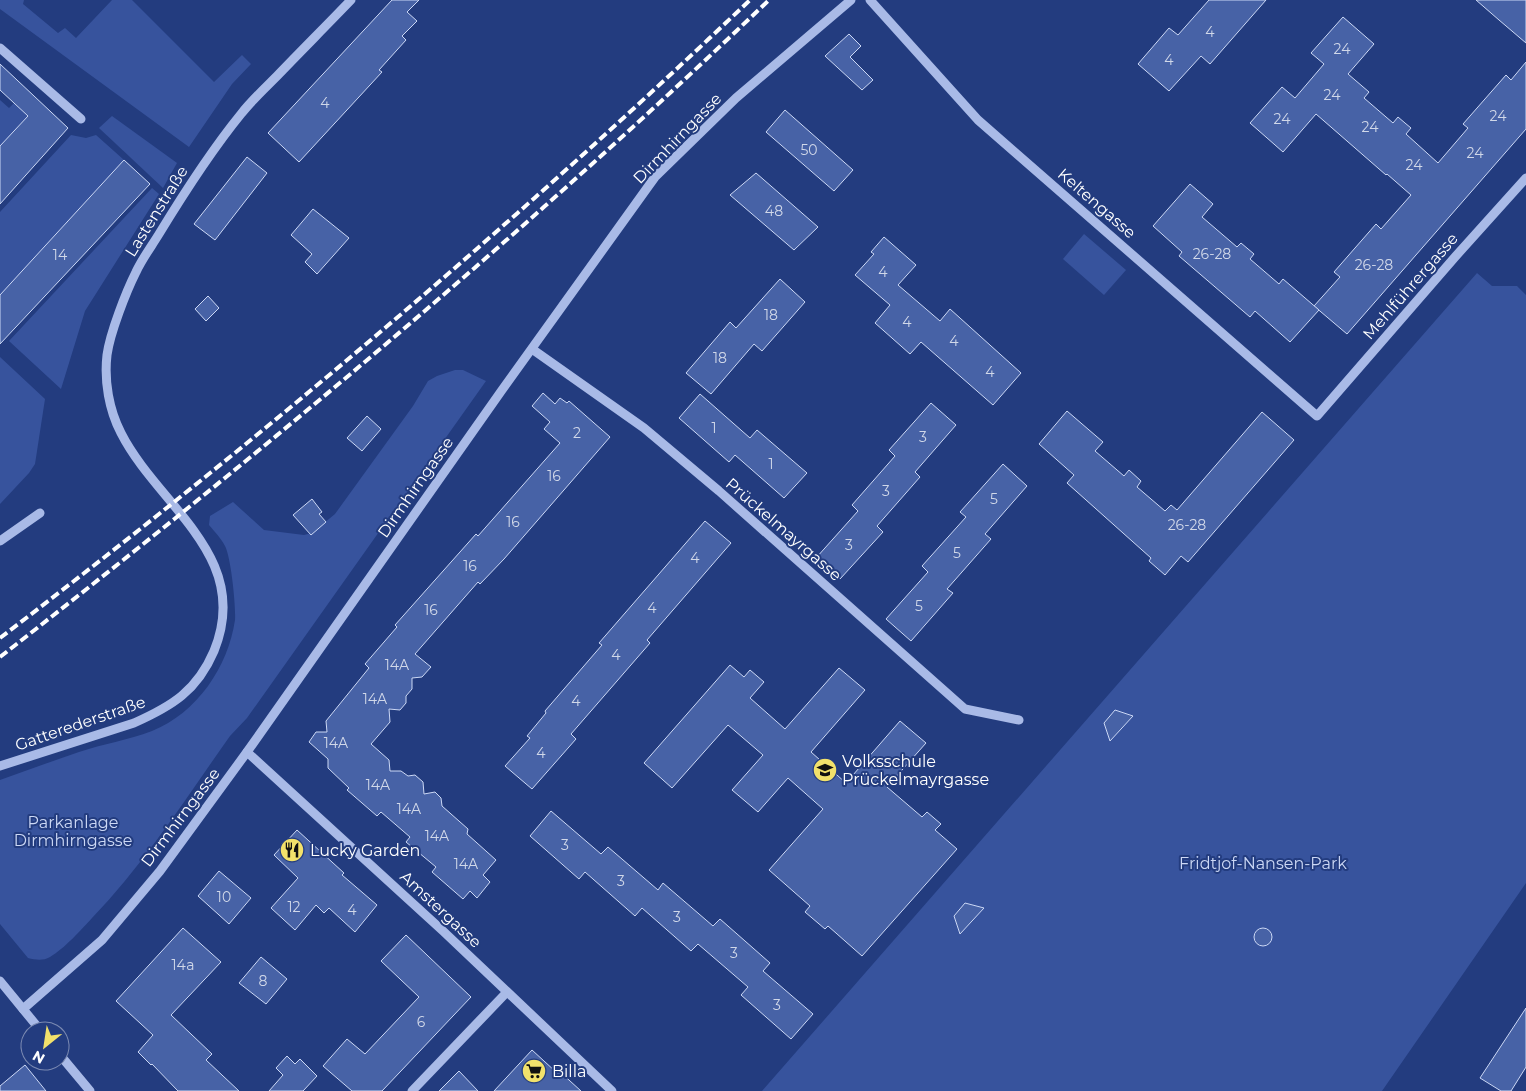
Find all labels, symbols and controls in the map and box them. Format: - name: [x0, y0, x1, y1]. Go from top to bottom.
- house number: 4: [1205, 23, 1215, 41]
- house number: 24: [1334, 40, 1351, 58]
- house number: 4: [1164, 51, 1174, 69]
- house number: 24: [1324, 86, 1341, 104]
- street label: Dirmhirngasse: [629, 89, 725, 188]
- house number: 4: [320, 94, 330, 112]
- house number: 24: [1490, 107, 1507, 125]
- house number: 24: [1274, 110, 1291, 128]
- house number: 24: [1362, 118, 1379, 136]
- house number: 50: [800, 141, 818, 159]
- house number: 24: [1467, 144, 1484, 162]
- house number: 24: [1406, 156, 1423, 174]
- street label: Lastenstraße: [121, 162, 192, 260]
- street label: Keltengasse: [1054, 164, 1140, 242]
- house number: 48: [765, 202, 783, 220]
- street label: Mehlführergasse: [1359, 229, 1462, 343]
- house number: 26-28: [1193, 245, 1231, 263]
- house number: 14: [53, 246, 68, 264]
- house number: 26-28: [1355, 256, 1393, 274]
- house number: 4: [878, 263, 888, 281]
- house number: 18: [764, 306, 778, 324]
- house number: 4: [902, 313, 912, 331]
- house number: 4: [949, 332, 959, 350]
- house number: 18: [713, 349, 727, 367]
- house number: 4: [985, 363, 995, 381]
- house number: 1: [711, 419, 717, 437]
- house number: 2: [573, 424, 581, 442]
- house number: 3: [919, 428, 927, 446]
- street label: Dirmhirngasse: [374, 433, 457, 541]
- house number: 1: [768, 455, 774, 473]
- house number: 16: [547, 467, 561, 485]
- street label: Prückelmayrgasse: [722, 474, 845, 585]
- house number: 3: [882, 482, 890, 500]
- house number: 5: [990, 490, 998, 508]
- house number: 16: [506, 513, 520, 531]
- house number: 26-28: [1168, 516, 1206, 534]
- house number: 3: [845, 536, 853, 554]
- house number: 5: [953, 544, 961, 562]
- house number: 4: [690, 549, 700, 567]
- house number: 16: [463, 557, 477, 575]
- house number: 5: [915, 597, 923, 615]
- house number: 4: [647, 599, 657, 617]
- house number: 16: [424, 601, 438, 619]
- house number: 4: [611, 646, 621, 664]
- house number: 14A: [385, 656, 410, 674]
- house number: 14A: [363, 690, 388, 708]
- street label: Gatterederstraße: [13, 692, 148, 755]
- house number: 4: [571, 692, 581, 710]
- house number: 14A: [324, 734, 349, 752]
- house number: 4: [536, 744, 546, 762]
- place label: Volksschule Prückelmayrgasse: [842, 752, 989, 789]
- school or university icon: Volksschule Prückelmayrgasse: [812, 757, 838, 783]
- street label: Dirmhirngasse: [137, 764, 224, 870]
- house number: 14A: [366, 776, 391, 794]
- house number: 14A: [397, 800, 422, 818]
- park label: Parkanlage Dirmhirngasse: [14, 813, 132, 850]
- house number: 14A: [425, 827, 450, 845]
- house number: 3: [561, 836, 569, 854]
- restaurant icon: Lucky Garden: [279, 837, 305, 863]
- place label: Lucky Garden: [310, 841, 420, 860]
- park label: Fridtjof-Nansen-Park: [1179, 854, 1347, 873]
- house number: 14A: [454, 855, 479, 873]
- street label: Amstergasse: [396, 867, 485, 952]
- house number: 3: [617, 872, 625, 890]
- house number: 10: [217, 888, 231, 906]
- house number: 12: [287, 898, 301, 916]
- house number: 4: [347, 901, 357, 919]
- house number: 3: [673, 908, 681, 926]
- house number: 3: [730, 944, 738, 962]
- house number: 14a: [172, 956, 194, 974]
- house number: 8: [259, 972, 268, 990]
- house number: 3: [773, 996, 781, 1014]
- house number: 6: [417, 1013, 426, 1031]
- north arrow: [20, 1021, 70, 1071]
- text: N: [29, 1047, 48, 1068]
- supermarket icon: Billa: [521, 1058, 547, 1084]
- place label: Billa: [552, 1062, 586, 1081]

